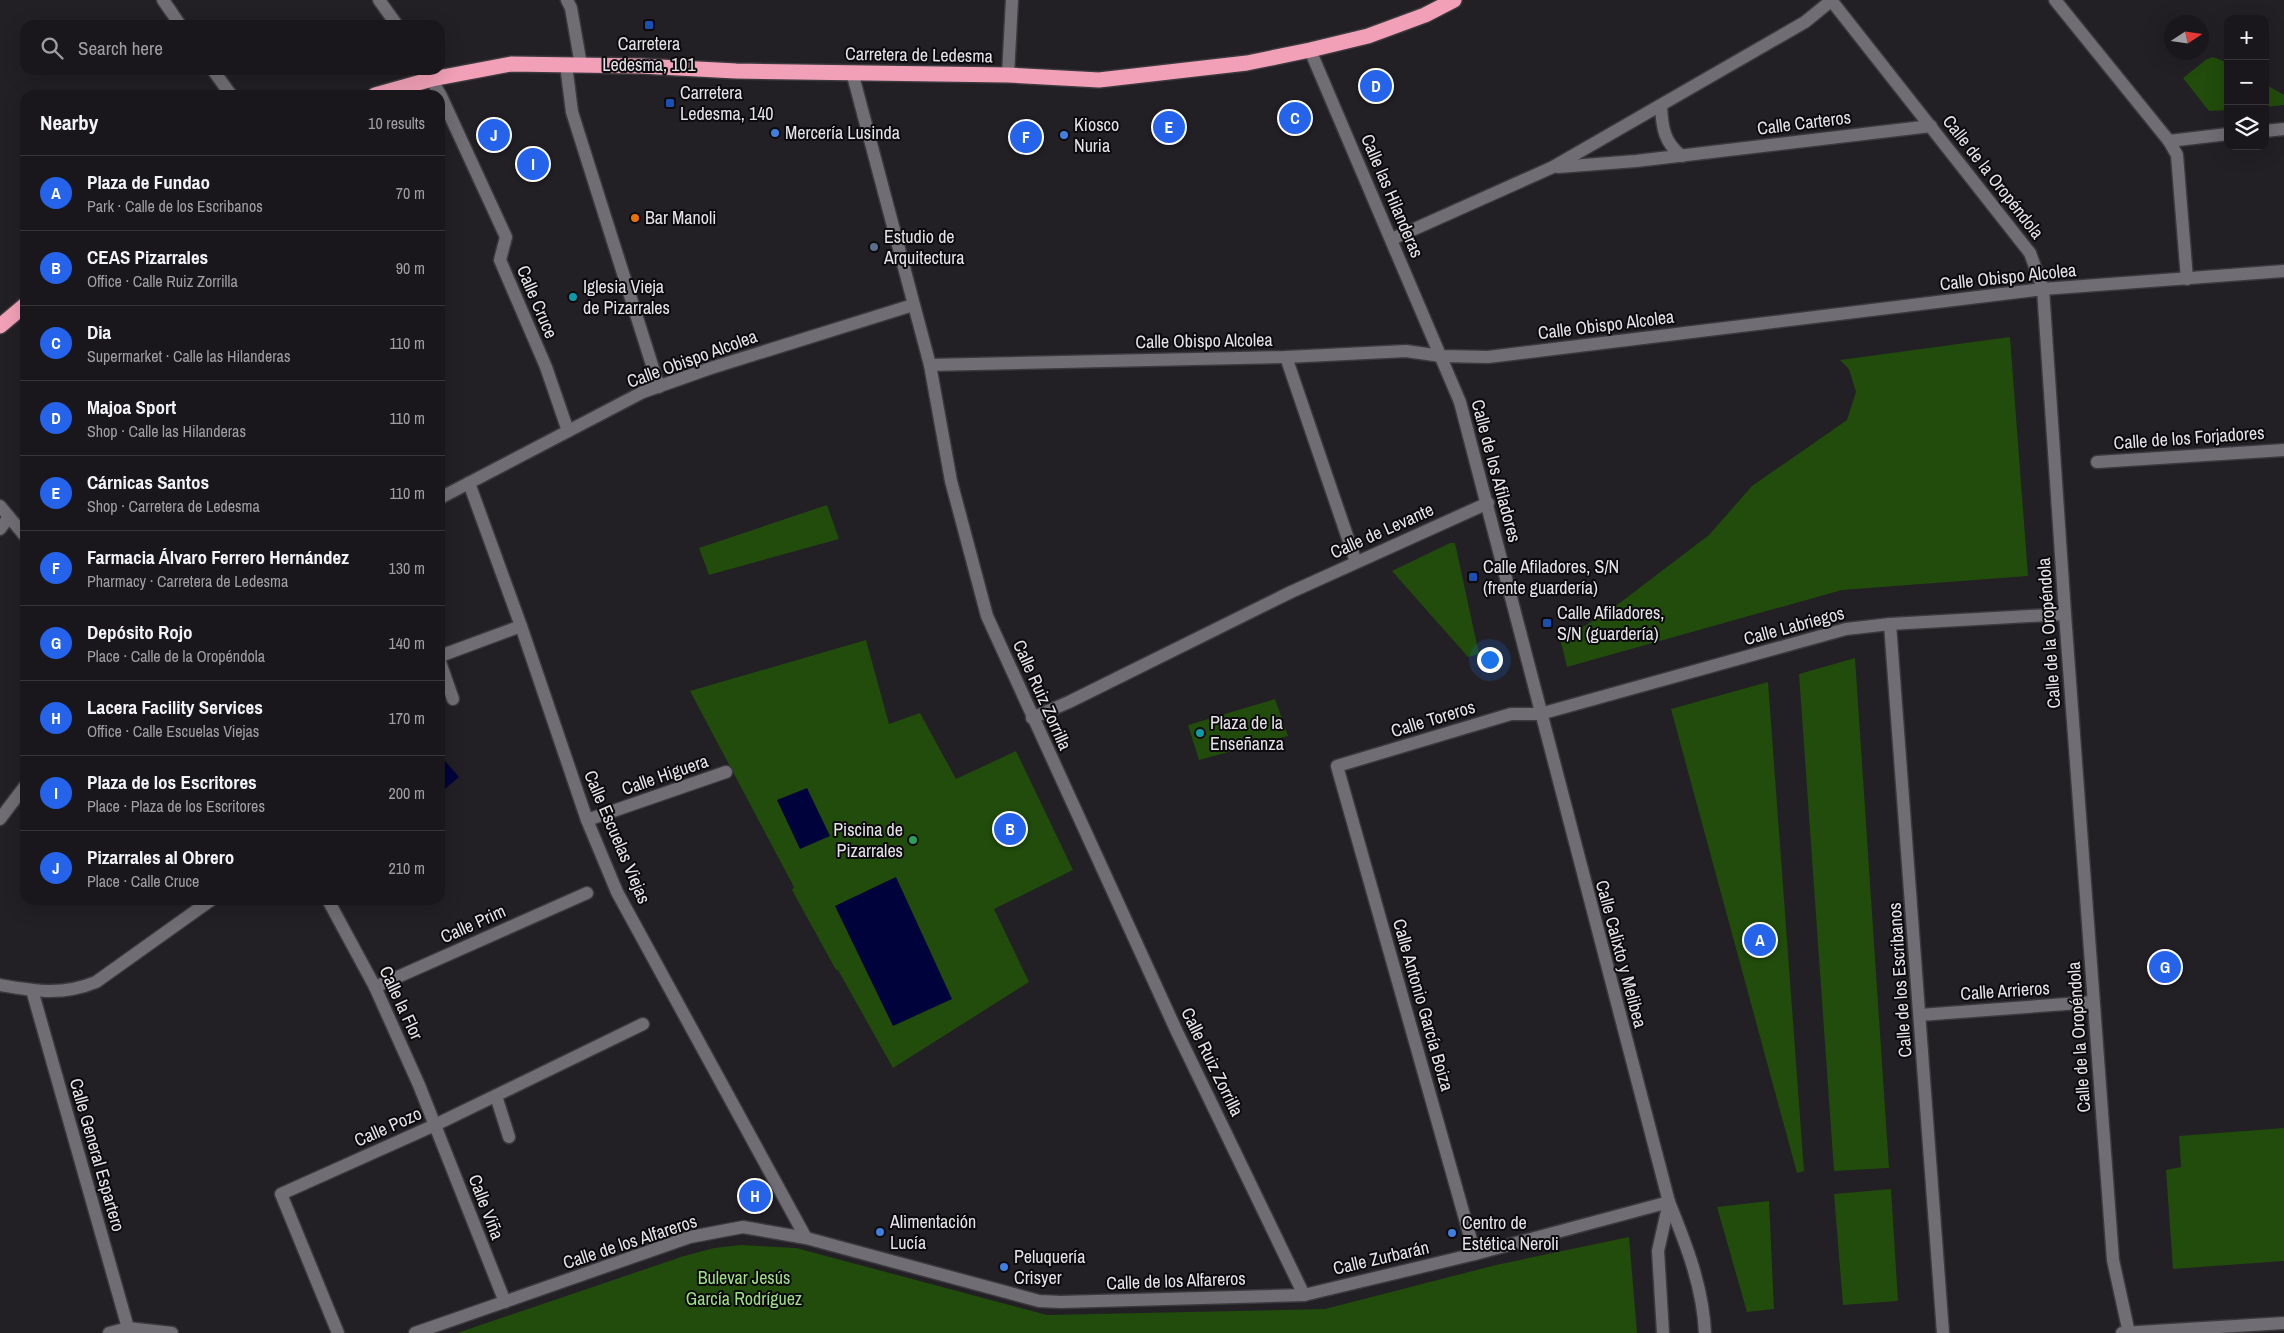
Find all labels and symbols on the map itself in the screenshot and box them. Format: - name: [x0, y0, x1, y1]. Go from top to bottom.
- north arrow: [2164, 15, 2209, 60]
- marker: Carretera Ledesma, 101: [643, 19, 655, 31]
- place label: Carretera Ledesma, 101: [602, 31, 697, 77]
- street label: Carretera de Ledesma: [845, 41, 993, 68]
- pin: D: [1360, 67, 1392, 105]
- place label: Carretera Ledesma, 140: [680, 80, 774, 126]
- marker: Carretera Ledesma, 140: [664, 97, 676, 109]
- pin: C: [1279, 99, 1311, 137]
- street label: Calle Carteros: [1756, 104, 1852, 141]
- pin: E: [1153, 108, 1185, 146]
- street label: Calle de la Oropéndola: [1937, 110, 2050, 244]
- place label: Kiosco Nuria: [1074, 112, 1119, 158]
- pin: J: [478, 116, 510, 154]
- pin: F: [1010, 118, 1042, 156]
- place label: Mercería Lusinda: [785, 120, 900, 145]
- marker: Mercería Lusinda: [769, 127, 781, 139]
- marker: Kiosco Nuria: [1058, 129, 1070, 141]
- street label: Calle las Hilanderas: [1355, 130, 1430, 261]
- pin: I: [517, 145, 549, 183]
- place label: Bar Manoli: [645, 205, 716, 230]
- marker: Bar Manoli: [629, 212, 641, 224]
- place label: Estudio de Arquitectura: [883, 224, 964, 270]
- marker: Estudio de Arquitectura: [868, 241, 880, 253]
- street label: Calle Obispo Alcolea: [1939, 257, 2077, 296]
- street label: Calle Cruce: [511, 261, 564, 342]
- place label: Iglesia Vieja de Pizarrales: [583, 274, 670, 320]
- marker: Iglesia Vieja de Pizarrales: [567, 291, 579, 303]
- street label: Calle Obispo Alcolea: [1536, 304, 1675, 345]
- street label: Calle Obispo Alcolea: [623, 323, 760, 394]
- street label: Calle Obispo Alcolea: [1135, 327, 1273, 354]
- street label: Calle de los Afiladores: [1465, 397, 1528, 545]
- street label: Calle de los Forjadores: [2113, 420, 2265, 455]
- street label: Calle de Levante: [1326, 497, 1437, 564]
- place label: Calle Afiladores, S/N (frente guardería): [1483, 554, 1619, 600]
- street label: Calle de la Oropéndola: [2031, 557, 2066, 709]
- marker: Calle Afiladores, S/N (frente guardería): [1467, 571, 1479, 583]
- place label: Calle Afiladores, S/N (guardería): [1557, 600, 1664, 646]
- street label: Calle Labriegos: [1741, 600, 1847, 651]
- marker: Calle Afiladores, S/N (guardería): [1541, 617, 1553, 629]
- street label: Calle Ruiz Zorrilla: [1007, 636, 1078, 754]
- your location: [1477, 647, 1503, 673]
- street label: Calle Toreros: [1388, 694, 1478, 743]
- place label: Plaza de la Enseñanza: [1210, 710, 1284, 756]
- marker: Plaza de la Enseñanza: [1194, 727, 1206, 739]
- street label: Calle Higuera: [618, 748, 712, 801]
- street label: Calle Escuelas Viejas: [578, 766, 657, 907]
- pin: B: [994, 810, 1026, 848]
- place label: Piscina de Pizarrales: [833, 817, 903, 863]
- marker: Piscina de Pizarrales: [907, 834, 919, 846]
- street label: Calle Calixto y Melibea: [1590, 877, 1653, 1030]
- street label: Calle Prim: [436, 898, 509, 949]
- street label: Calle de los Escribanos: [1882, 902, 1917, 1058]
- street label: Calle Antonio García Boiza: [1387, 916, 1460, 1094]
- pin: A: [1744, 921, 1776, 959]
- pin: G: [2149, 948, 2181, 986]
- street label: Calle de la Oropéndola: [2061, 961, 2096, 1113]
- street label: Calle la Flor: [373, 962, 429, 1044]
- street label: Calle Arrieros: [1959, 975, 2050, 1006]
- street label: Calle Ruiz Zorrilla: [1175, 1003, 1250, 1120]
- street label: Calle General Espartero: [64, 1075, 131, 1234]
- street label: Calle Pozo: [350, 1101, 425, 1152]
- street label: Calle Viña: [463, 1171, 510, 1243]
- pin: H: [739, 1177, 771, 1215]
- street label: Calle de los Alfareros: [560, 1208, 700, 1275]
- place label: Alimentación Lucía: [889, 1209, 976, 1255]
- place label: Centro de Estética Neroli: [1462, 1210, 1559, 1256]
- marker: Alimentación Lucía: [874, 1226, 886, 1238]
- marker: Centro de Estética Neroli: [1446, 1227, 1458, 1239]
- street label: Calle Zurbarán: [1331, 1234, 1431, 1281]
- place label: Peluquería Crisyer: [1014, 1244, 1085, 1290]
- marker: Peluquería Crisyer: [998, 1261, 1010, 1273]
- park label: Bulevar Jesús García Rodríguez: [686, 1265, 802, 1311]
- street label: Calle de los Alfareros: [1106, 1266, 1246, 1295]

